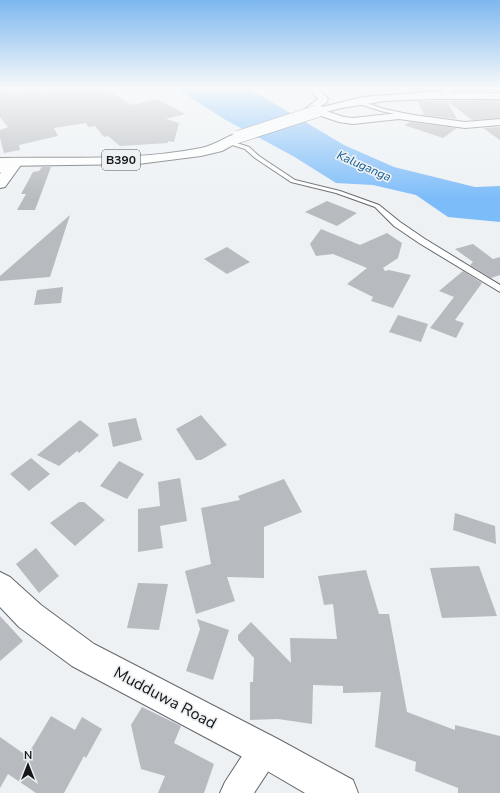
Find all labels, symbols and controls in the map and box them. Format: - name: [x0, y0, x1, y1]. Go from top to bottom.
- water label: Kaluganga: [334, 147, 394, 185]
- road number: B390: [102, 150, 140, 170]
- street label: Mudduwa Road: [110, 662, 220, 734]
- north arrow: [8, 745, 48, 785]
- text: N: [24, 748, 32, 763]

